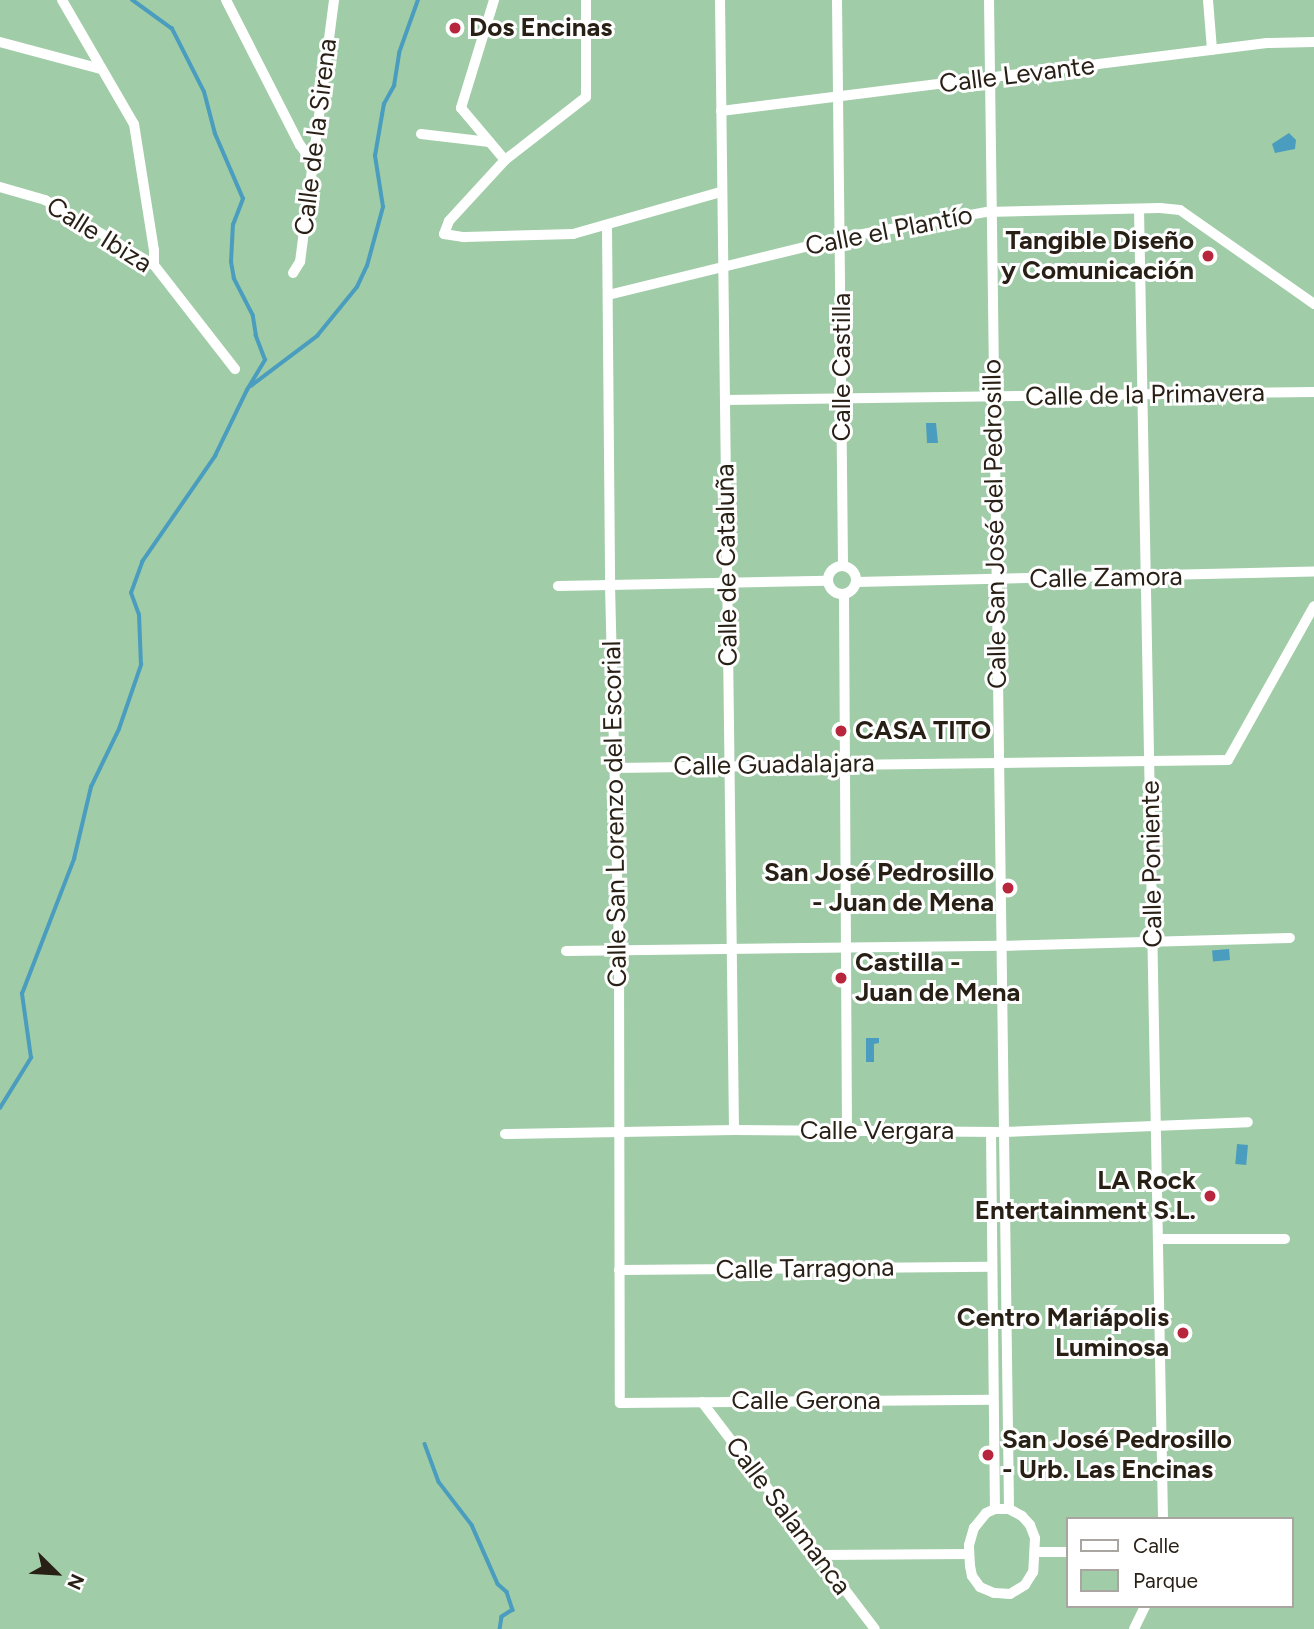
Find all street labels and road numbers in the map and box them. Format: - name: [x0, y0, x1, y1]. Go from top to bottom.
- street label: Calle de la Sirena: [288, 37, 344, 237]
- street label: Calle Levante: [937, 50, 1097, 100]
- street label: Calle Ibiza: [41, 190, 157, 280]
- street label: Calle el Plantío: [803, 199, 975, 263]
- street label: Calle Castilla: [826, 293, 858, 441]
- street label: Calle San José del Pedrosillo: [977, 359, 1013, 689]
- street label: Calle de la Primavera: [1025, 377, 1265, 413]
- street label: Calle de Cataluña: [710, 463, 744, 667]
- street label: Calle Zamora: [1029, 561, 1183, 595]
- street label: Calle San Lorenzo del Escorial: [596, 640, 634, 988]
- street label: Calle Guadalajara: [673, 748, 875, 782]
- street label: Calle Poniente: [1135, 780, 1169, 948]
- street label: Calle Vergara: [800, 1115, 954, 1147]
- street label: Calle Tarragona: [715, 1252, 895, 1286]
- street label: Calle Gerona: [731, 1385, 881, 1417]
- street label: Calle Salamanca: [719, 1431, 857, 1601]

